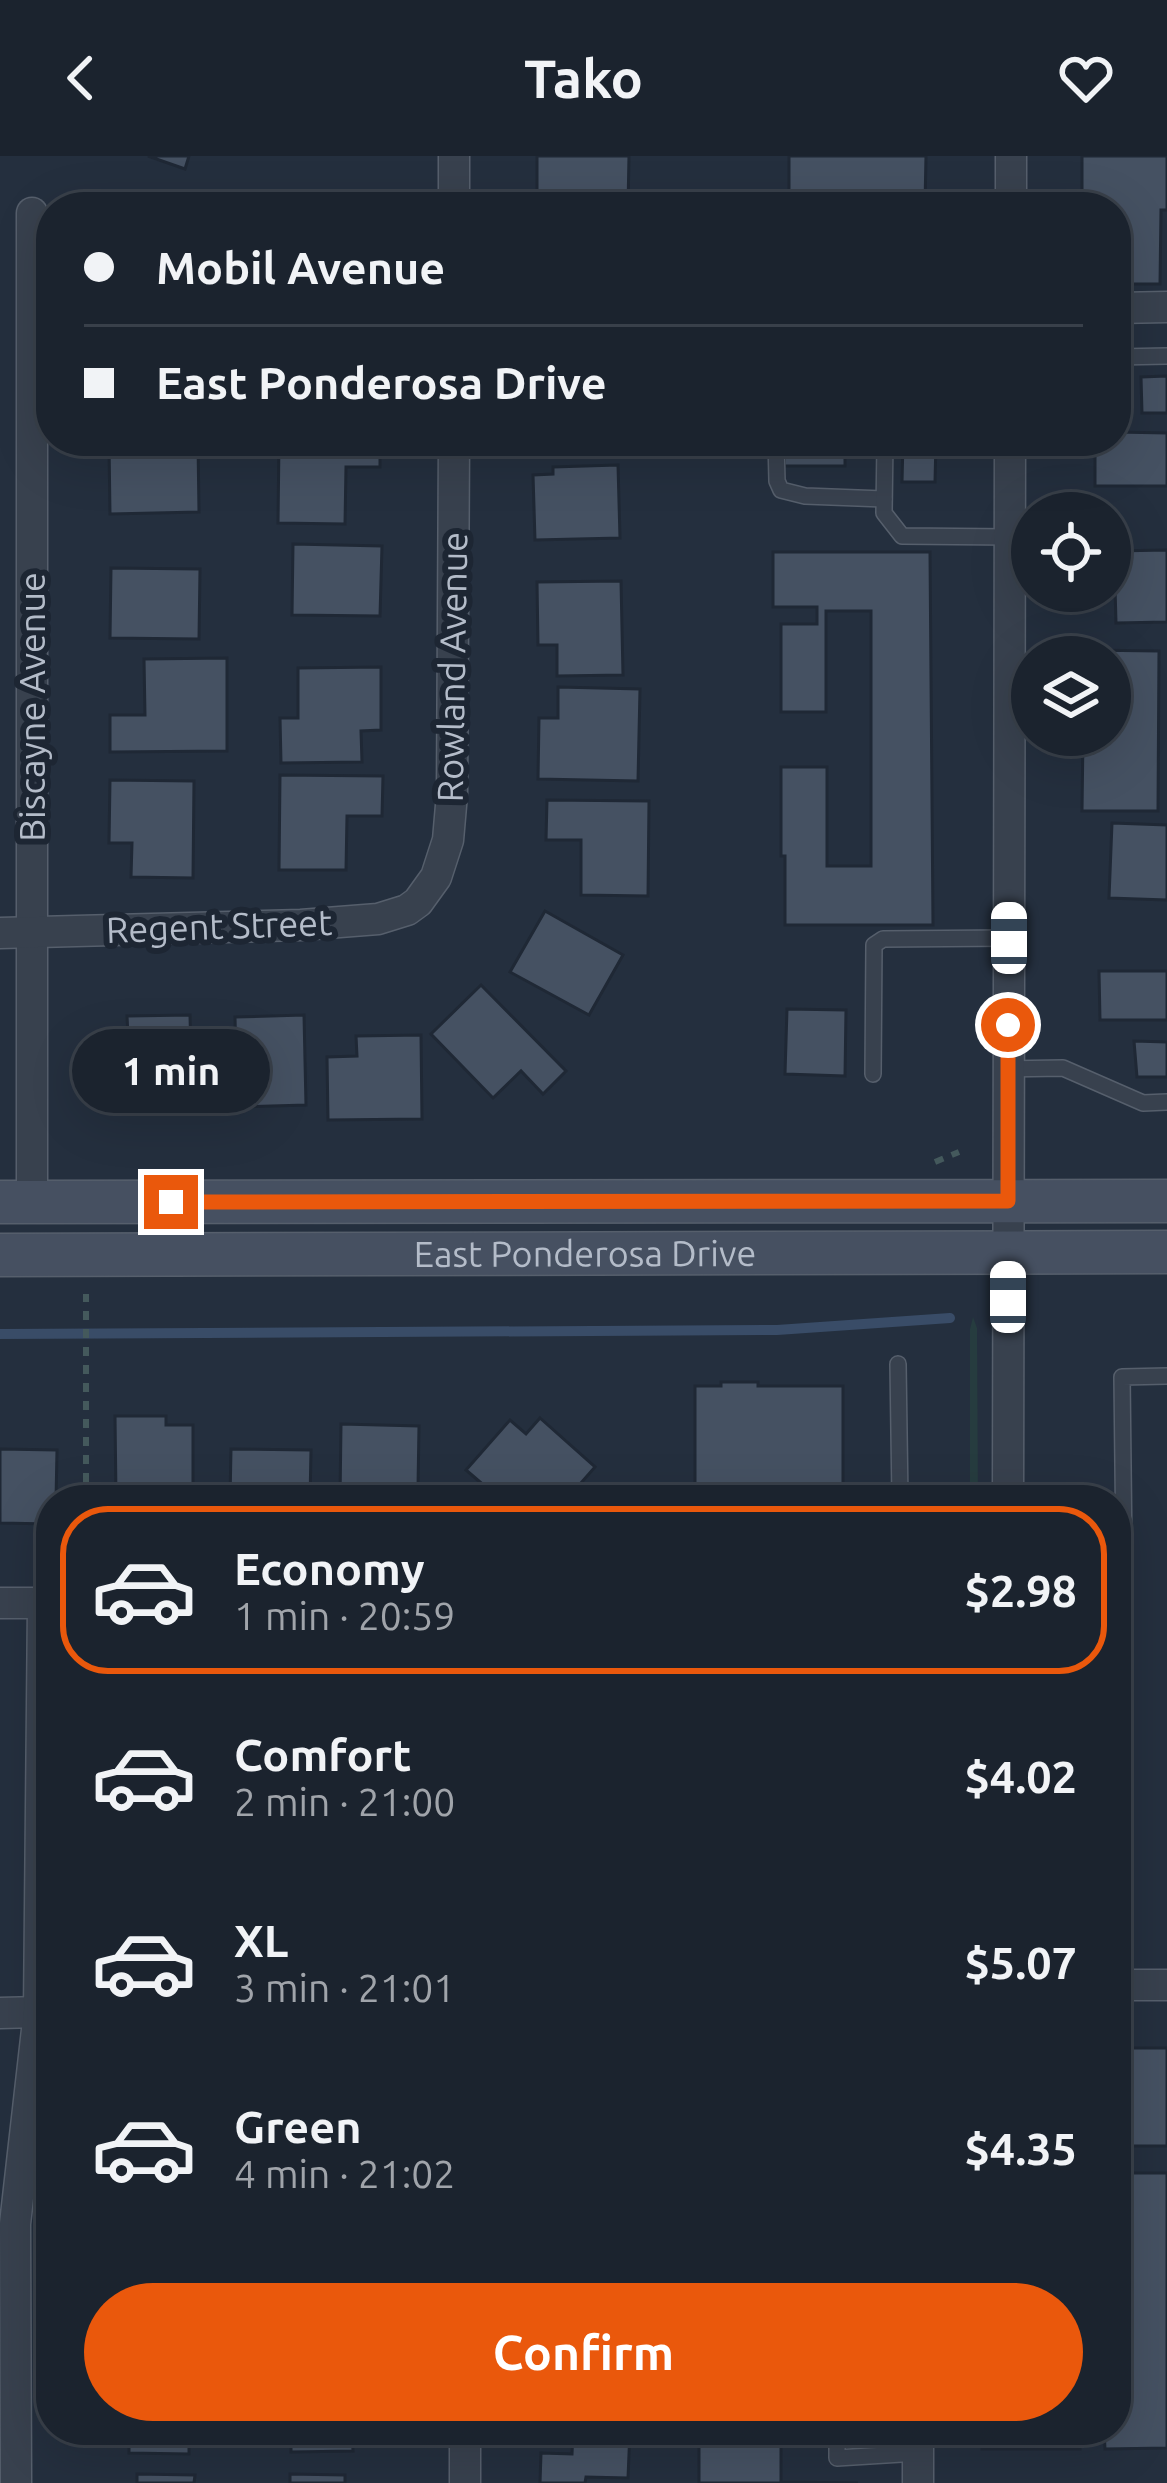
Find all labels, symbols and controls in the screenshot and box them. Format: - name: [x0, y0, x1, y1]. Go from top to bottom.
- icon: back: [48, 45, 114, 111]
- icon: heart: [1053, 45, 1119, 111]
- text: Tako: [524, 48, 643, 108]
- text: Mobil Avenue: [156, 242, 445, 293]
- text: East Ponderosa Drive: [156, 357, 607, 408]
- map controls: [1011, 492, 1131, 756]
- button: locate: [1011, 492, 1131, 612]
- street label: Rowland Avenue: [429, 531, 474, 803]
- street label: Biscayne Avenue: [11, 572, 52, 842]
- button: layers: [1011, 636, 1131, 756]
- street label: Regent Street: [105, 901, 333, 950]
- car: [991, 902, 1027, 974]
- route start: [981, 998, 1035, 1052]
- callout: 1 min: [72, 1028, 270, 1112]
- text: 1 min: [122, 1049, 220, 1092]
- route end: [144, 1175, 198, 1229]
- street label: East Ponderosa Drive: [414, 1232, 756, 1274]
- car: [990, 1261, 1026, 1333]
- icon: car: [90, 1536, 198, 1644]
- text: Economy: [234, 1543, 425, 1594]
- text: $2.98: [964, 1565, 1077, 1616]
- text: 1 min · 20:59: [234, 1594, 455, 1637]
- icon: car: [90, 1722, 198, 1830]
- text: Comfort: [234, 1729, 411, 1780]
- text: $4.02: [964, 1751, 1077, 1802]
- text: 2 min · 21:00: [234, 1780, 455, 1823]
- icon: car: [90, 1908, 198, 2016]
- text: XL: [234, 1915, 288, 1966]
- text: $5.07: [964, 1937, 1077, 1988]
- text: 3 min · 21:01: [234, 1966, 455, 2009]
- icon: car: [90, 2094, 198, 2202]
- text: Green: [234, 2101, 361, 2152]
- text: $4.35: [964, 2123, 1077, 2174]
- text: 4 min · 21:02: [234, 2152, 455, 2195]
- button: Confirm: [84, 2283, 1083, 2421]

